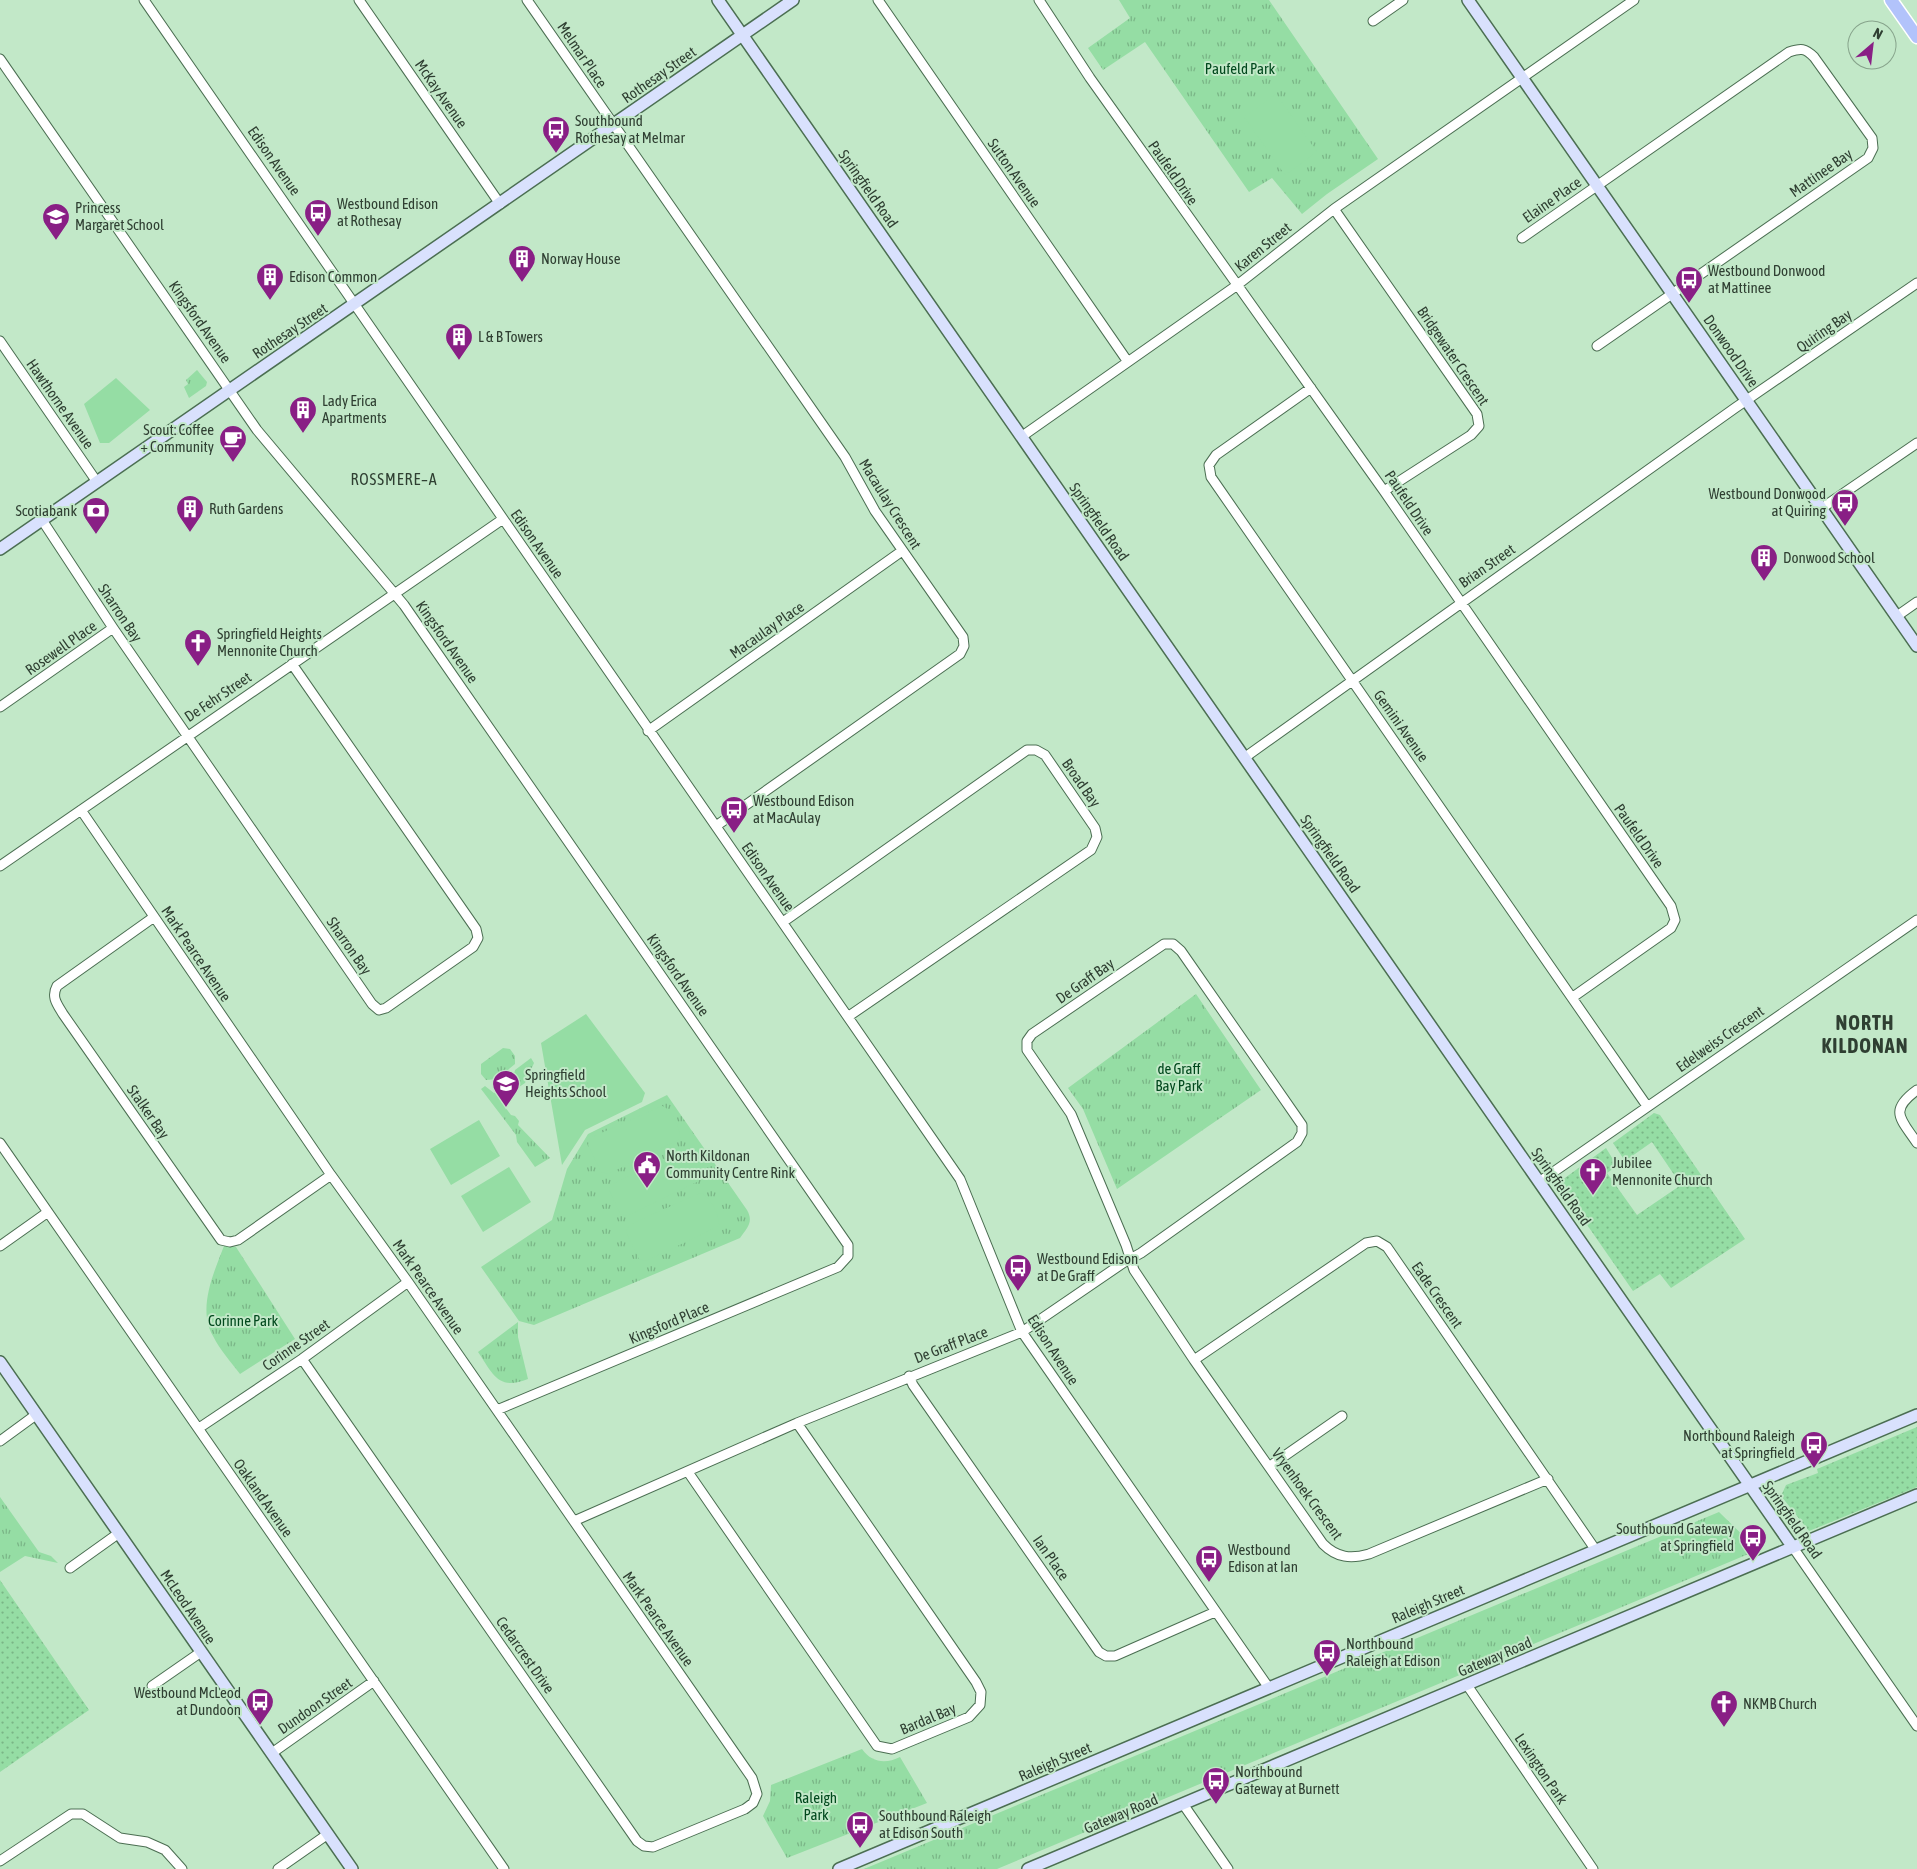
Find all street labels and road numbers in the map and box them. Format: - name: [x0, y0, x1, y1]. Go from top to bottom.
- street label: Melmar Place: [554, 19, 611, 91]
- street label: Rothesay Street: [618, 43, 699, 106]
- street label: McKay Avenue: [412, 56, 471, 131]
- street label: Edison Avenue: [244, 123, 304, 199]
- street label: Sutton Avenue: [985, 135, 1044, 210]
- street label: Paufeld Drive: [1145, 137, 1202, 208]
- street label: Mattinee Bay: [1786, 145, 1855, 200]
- street label: Springfield Road: [835, 147, 901, 231]
- street label: Elaine Place: [1519, 173, 1584, 226]
- street label: Karen Street: [1231, 219, 1294, 274]
- street label: Kingsford Avenue: [166, 277, 235, 366]
- street label: Rothesay Street: [249, 299, 330, 362]
- street label: Bridgewater Crescent: [1414, 303, 1493, 408]
- street label: Quiring Bay: [1793, 305, 1855, 356]
- street label: Donwood Drive: [1700, 311, 1763, 390]
- street label: Hawthorne Avenue: [23, 356, 98, 452]
- street label: Macaulay Crescent: [856, 455, 925, 552]
- street label: Paufeld Drive: [1382, 467, 1437, 538]
- street label: Springfield Road: [1066, 480, 1132, 564]
- street label: Edison Avenue: [507, 506, 567, 582]
- street label: Brian Street: [1456, 540, 1518, 591]
- street label: Sharron Bay: [95, 581, 146, 645]
- street label: Kingsford Avenue: [413, 597, 482, 686]
- street label: Macaulay Place: [726, 598, 807, 661]
- street label: Rosewell Place: [22, 617, 100, 678]
- street label: De Fehr Street: [181, 668, 254, 725]
- street label: Gemini Avenue: [1371, 687, 1432, 765]
- street label: Broad Bay: [1059, 755, 1104, 810]
- street label: Paufeld Drive: [1611, 800, 1668, 871]
- street label: Springfield Road: [1297, 812, 1363, 896]
- street label: Edison Avenue: [738, 839, 798, 915]
- street label: Mark Pearce Avenue: [158, 903, 235, 1005]
- street label: Sharron Bay: [324, 914, 375, 978]
- street label: Kingsford Avenue: [644, 930, 713, 1019]
- street label: De Graff Bay: [1052, 954, 1117, 1007]
- street label: Edelweiss Crescent: [1673, 1002, 1767, 1075]
- street label: Stalker Bay: [124, 1082, 173, 1142]
- street label: Springfield Road: [1528, 1145, 1594, 1229]
- street label: Mark Pearce Avenue: [389, 1236, 467, 1337]
- street label: Eade Crescent: [1408, 1258, 1466, 1331]
- street label: Kingsford Place: [626, 1298, 712, 1347]
- street label: Edison Avenue: [1024, 1311, 1082, 1388]
- street label: Corinne Street: [259, 1315, 333, 1374]
- street label: De Graff Place: [912, 1323, 990, 1366]
- street label: Vryenhoek Crescent: [1269, 1445, 1346, 1543]
- street label: Oakland Avenue: [230, 1455, 297, 1540]
- street label: Springfield Road: [1759, 1478, 1825, 1562]
- street label: Ian Place: [1030, 1532, 1073, 1584]
- street label: McLeod Avenue: [157, 1566, 220, 1647]
- street label: Mark Pearce Avenue: [619, 1568, 697, 1669]
- street label: Raleigh Street: [1389, 1581, 1467, 1626]
- street label: Cedarcrest Drive: [493, 1613, 558, 1696]
- street label: Gateway Road: [1455, 1633, 1534, 1680]
- street label: Dundoon Street: [274, 1674, 355, 1737]
- street label: Bardal Bay: [897, 1699, 958, 1738]
- street label: Lexington Park: [1512, 1730, 1571, 1808]
- street label: Raleigh Street: [1016, 1739, 1094, 1784]
- street label: Gateway Road: [1081, 1790, 1160, 1837]

